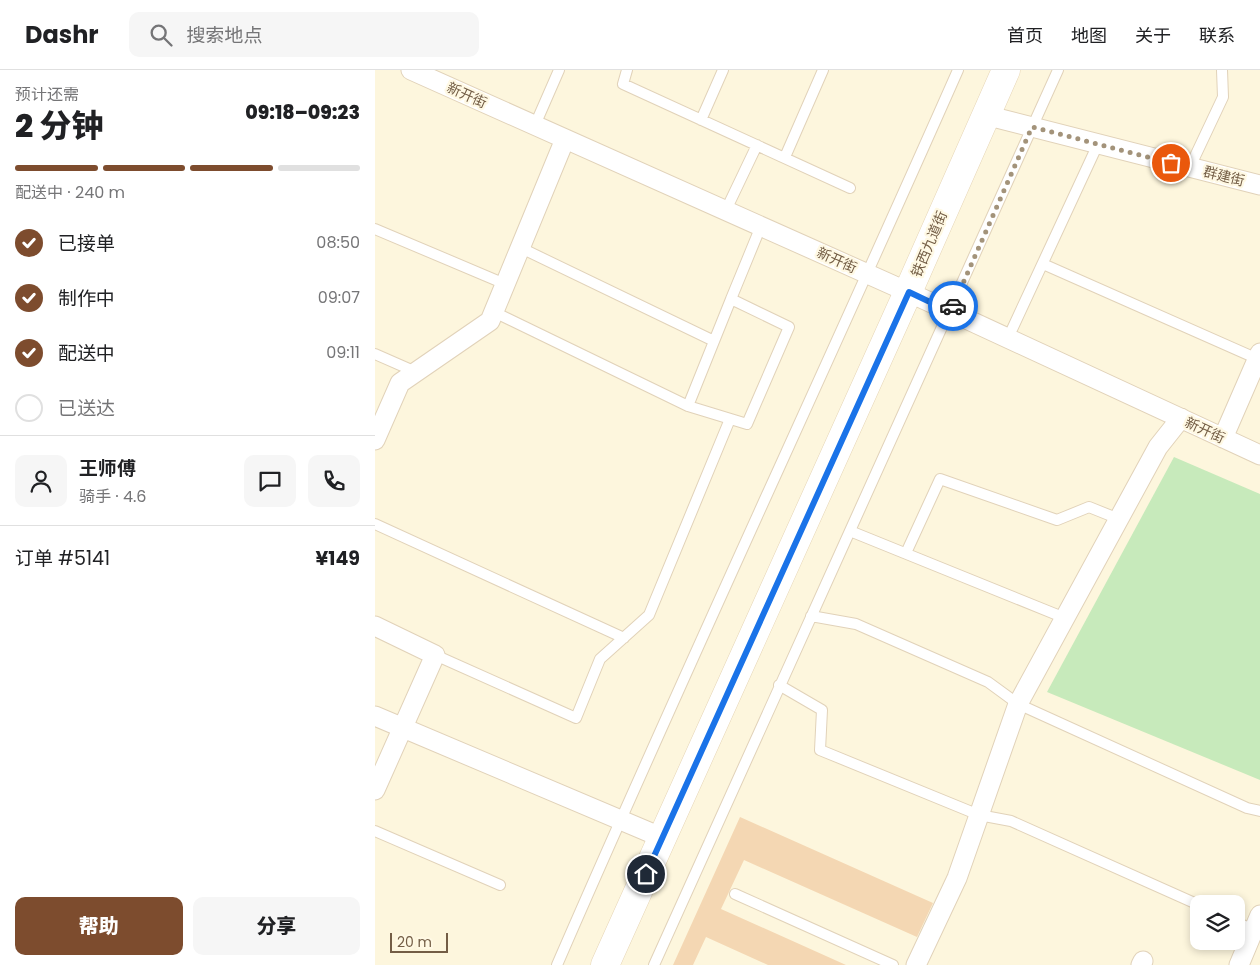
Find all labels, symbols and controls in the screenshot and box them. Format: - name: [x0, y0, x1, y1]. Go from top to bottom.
- search box: [129, 12, 479, 57]
- text: Dashr: [25, 18, 99, 51]
- icon: search: [147, 21, 175, 49]
- text: 搜索地点: [187, 22, 263, 49]
- text: 首页: [1007, 23, 1043, 48]
- text: 地图: [1071, 23, 1107, 48]
- text: 关于: [1135, 23, 1171, 48]
- text: 联系: [1199, 23, 1235, 48]
- street label: 新开街: [444, 77, 490, 113]
- text: 预计还需: [15, 83, 79, 106]
- text: 09:18–09:23: [245, 99, 360, 126]
- text: 2 分钟: [15, 103, 103, 148]
- pin: [1150, 142, 1192, 184]
- icon: bag: [1157, 149, 1185, 177]
- street label: 群建街: [1201, 161, 1247, 191]
- text: 配送中 · 240 m: [15, 181, 125, 204]
- street label: 铁西九道街: [906, 208, 952, 280]
- icon: check: [15, 229, 43, 257]
- text: 已接单: [58, 230, 115, 257]
- text: 08:50: [316, 231, 360, 254]
- street label: 新开街: [814, 242, 860, 278]
- courier: [928, 281, 978, 331]
- icon: check: [15, 284, 43, 312]
- text: 制作中: [58, 285, 115, 312]
- text: 09:07: [318, 286, 360, 309]
- icon: car: [939, 292, 967, 320]
- icon: check: [15, 339, 43, 367]
- text: 配送中: [58, 340, 115, 367]
- text: 09:11: [326, 341, 360, 364]
- text: 已送达: [58, 395, 115, 422]
- street label: 新开街: [1182, 412, 1228, 448]
- button: person: [15, 455, 67, 507]
- text: 王师傅: [79, 455, 136, 482]
- button: chat: [244, 455, 296, 507]
- button: phone: [308, 455, 360, 507]
- text: 骑手 · 4.6: [79, 485, 147, 508]
- text: 订单 #5141: [15, 545, 110, 572]
- text: ¥149: [316, 545, 360, 572]
- pin: [625, 853, 667, 895]
- icon: home: [632, 860, 660, 888]
- map controls: [1190, 895, 1245, 950]
- button: layers: [1190, 895, 1245, 950]
- button: 帮助: [15, 897, 183, 955]
- button: 分享: [193, 897, 360, 955]
- scale bar: [390, 930, 447, 953]
- text: 20 m: [397, 932, 432, 952]

